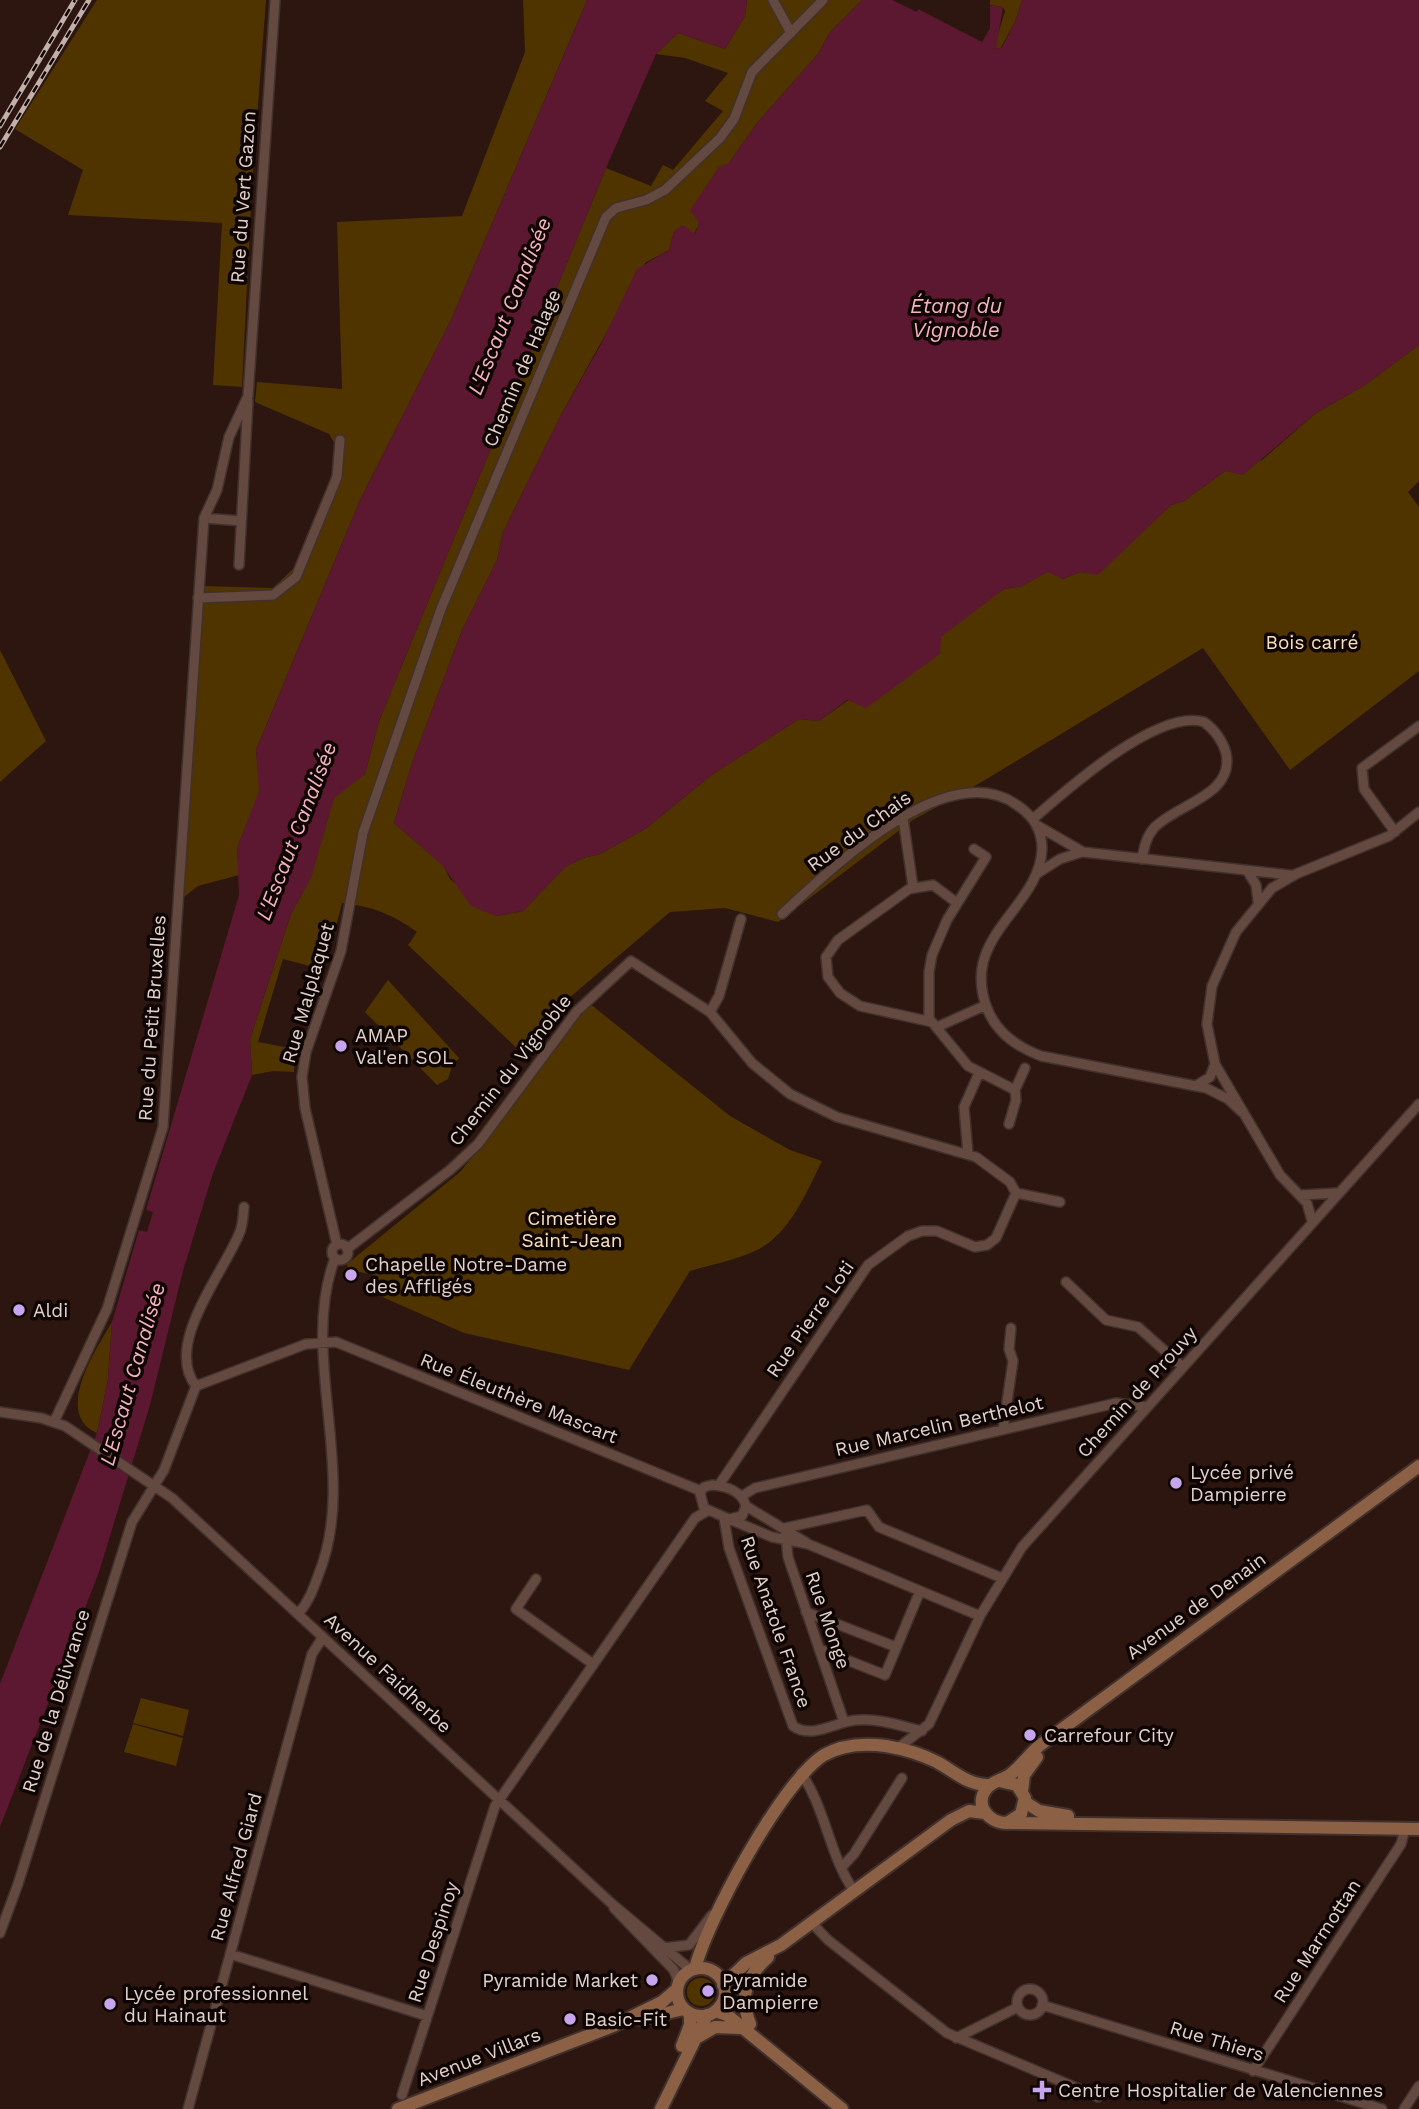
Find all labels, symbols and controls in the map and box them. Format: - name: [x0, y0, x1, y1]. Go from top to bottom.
- street label: Rue du Vert Gazon: [226, 110, 260, 284]
- water label: L'Escaut Canalisée: [462, 214, 556, 398]
- street label: Chemin de Halage: [478, 286, 566, 450]
- water label: Étang du Vignoble: [910, 293, 1002, 342]
- park label: Bois carré: [1266, 631, 1358, 654]
- water label: L'Escaut Canalisée: [250, 738, 342, 924]
- street label: Rue du Chais: [803, 786, 915, 876]
- street label: Rue du Petit Bruxelles: [133, 914, 171, 1122]
- street label: Rue Malplaquet: [277, 920, 339, 1066]
- street label: Chemin du Vignoble: [444, 990, 576, 1150]
- place label: AMAP Val'en SOL: [355, 1024, 453, 1069]
- marker: AMAP Val'en SOL: [333, 1038, 349, 1054]
- park label: Cimetière Saint-Jean: [522, 1207, 622, 1252]
- place label: Chapelle Notre-Dame des Affligés: [365, 1253, 567, 1298]
- street label: Rue Pierre Loti: [761, 1256, 859, 1382]
- marker: Chapelle Notre-Dame des Affligés: [343, 1267, 359, 1283]
- water label: L'Escaut Canalisée: [94, 1280, 170, 1468]
- place label: Aldi: [33, 1299, 68, 1322]
- marker: Aldi: [11, 1302, 27, 1318]
- street label: Chemin de Prouvy: [1072, 1322, 1202, 1462]
- street label: Rue Éleuthère Mascart: [417, 1348, 621, 1448]
- street label: Rue Marcelin Berthelot: [833, 1391, 1045, 1461]
- place label: Lycée privé Dampierre: [1190, 1461, 1294, 1506]
- marker: Lycée privé Dampierre: [1168, 1475, 1184, 1491]
- street label: Rue Anatole France: [736, 1533, 816, 1711]
- street label: Avenue de Denain: [1122, 1548, 1270, 1664]
- street label: Rue Monge: [801, 1568, 855, 1672]
- street label: Rue de la Délivrance: [17, 1607, 95, 1795]
- street label: Avenue Faidherbe: [320, 1608, 456, 1738]
- place label: Carrefour City: [1044, 1724, 1174, 1747]
- marker: Carrefour City: [1022, 1727, 1038, 1743]
- street label: Rue Alfred Giard: [205, 1790, 267, 1944]
- street label: Rue Marmottan: [1268, 1875, 1366, 2007]
- street label: Rue Despinoy: [403, 1878, 463, 2005]
- place label: Pyramide Market: [482, 1969, 638, 1992]
- place label: Pyramide Dampierre: [722, 1969, 819, 2014]
- marker: Pyramide Market: [644, 1972, 660, 1988]
- place label: Lycée professionnel du Hainaut: [124, 1982, 308, 2027]
- marker: Pyramide Dampierre: [700, 1983, 716, 1999]
- marker: Lycée professionnel du Hainaut: [102, 1996, 118, 2012]
- place label: Basic-Fit: [584, 2008, 667, 2031]
- marker: Basic-Fit: [562, 2011, 578, 2027]
- street label: Rue Thiers: [1167, 2016, 1267, 2066]
- street label: Avenue Villars: [414, 2023, 544, 2091]
- place label: Centre Hospitalier de Valenciennes: [1058, 2079, 1383, 2102]
- marker: Centre Hospitalier de Valenciennes: [1032, 2080, 1052, 2100]

